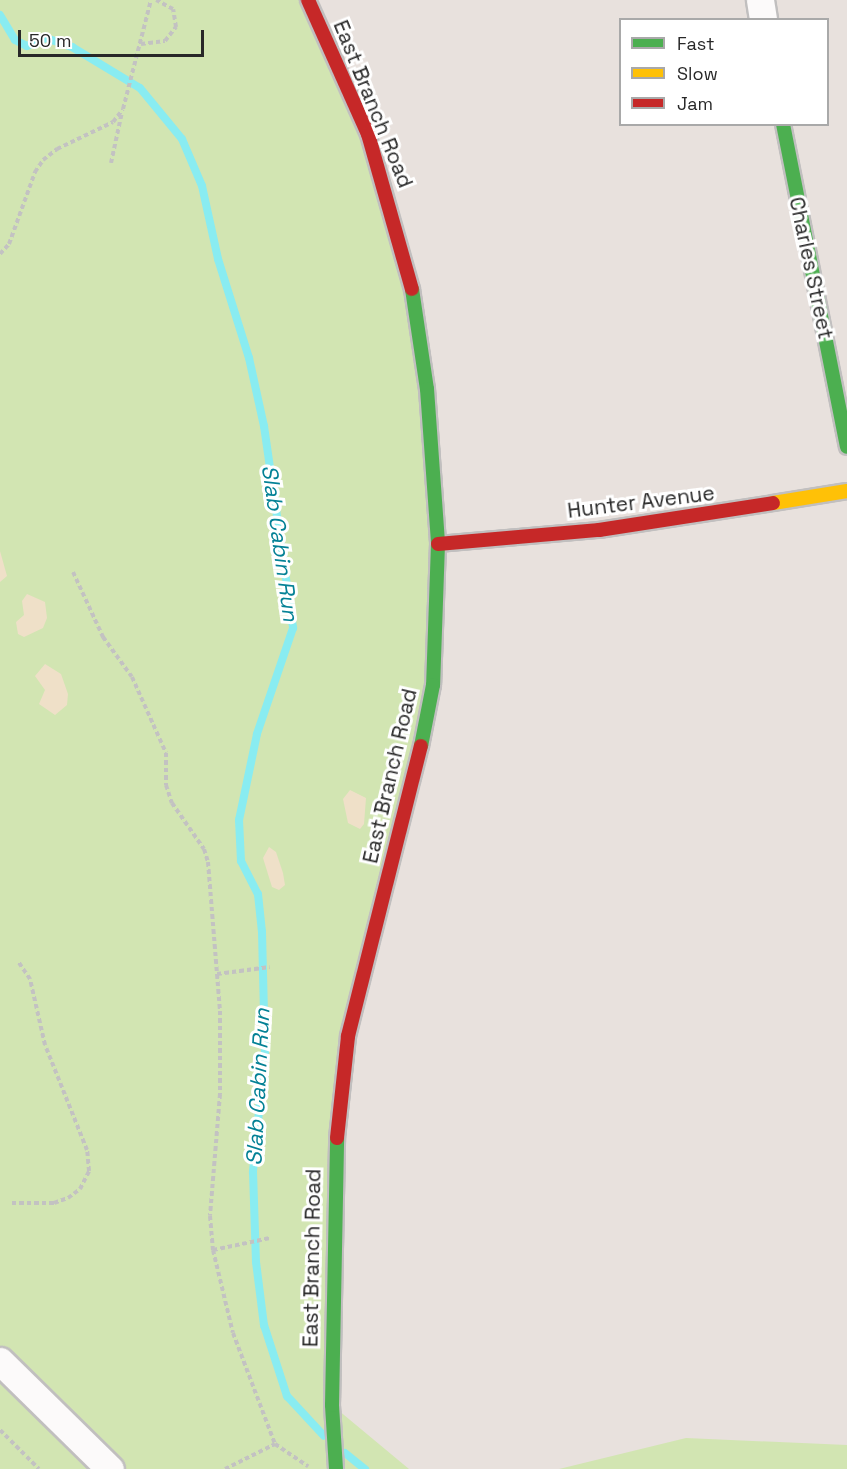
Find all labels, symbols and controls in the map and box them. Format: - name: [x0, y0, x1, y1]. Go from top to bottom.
- street label: East Branch Road: [328, 17, 418, 191]
- scale bar: [21, 18, 207, 56]
- legend: [619, 18, 829, 126]
- text: 50 m: [29, 29, 71, 52]
- text: Fast: [677, 32, 714, 55]
- text: Slow: [677, 62, 718, 85]
- text: Jam: [677, 92, 713, 115]
- street label: Charles Street: [784, 195, 838, 341]
- water label: Slab Cabin Run: [256, 463, 304, 623]
- street label: Hunter Avenue: [566, 480, 716, 524]
- street label: East Branch Road: [358, 686, 422, 866]
- water label: Slab Cabin Run: [241, 1008, 275, 1166]
- street label: East Branch Road: [298, 1169, 326, 1347]

